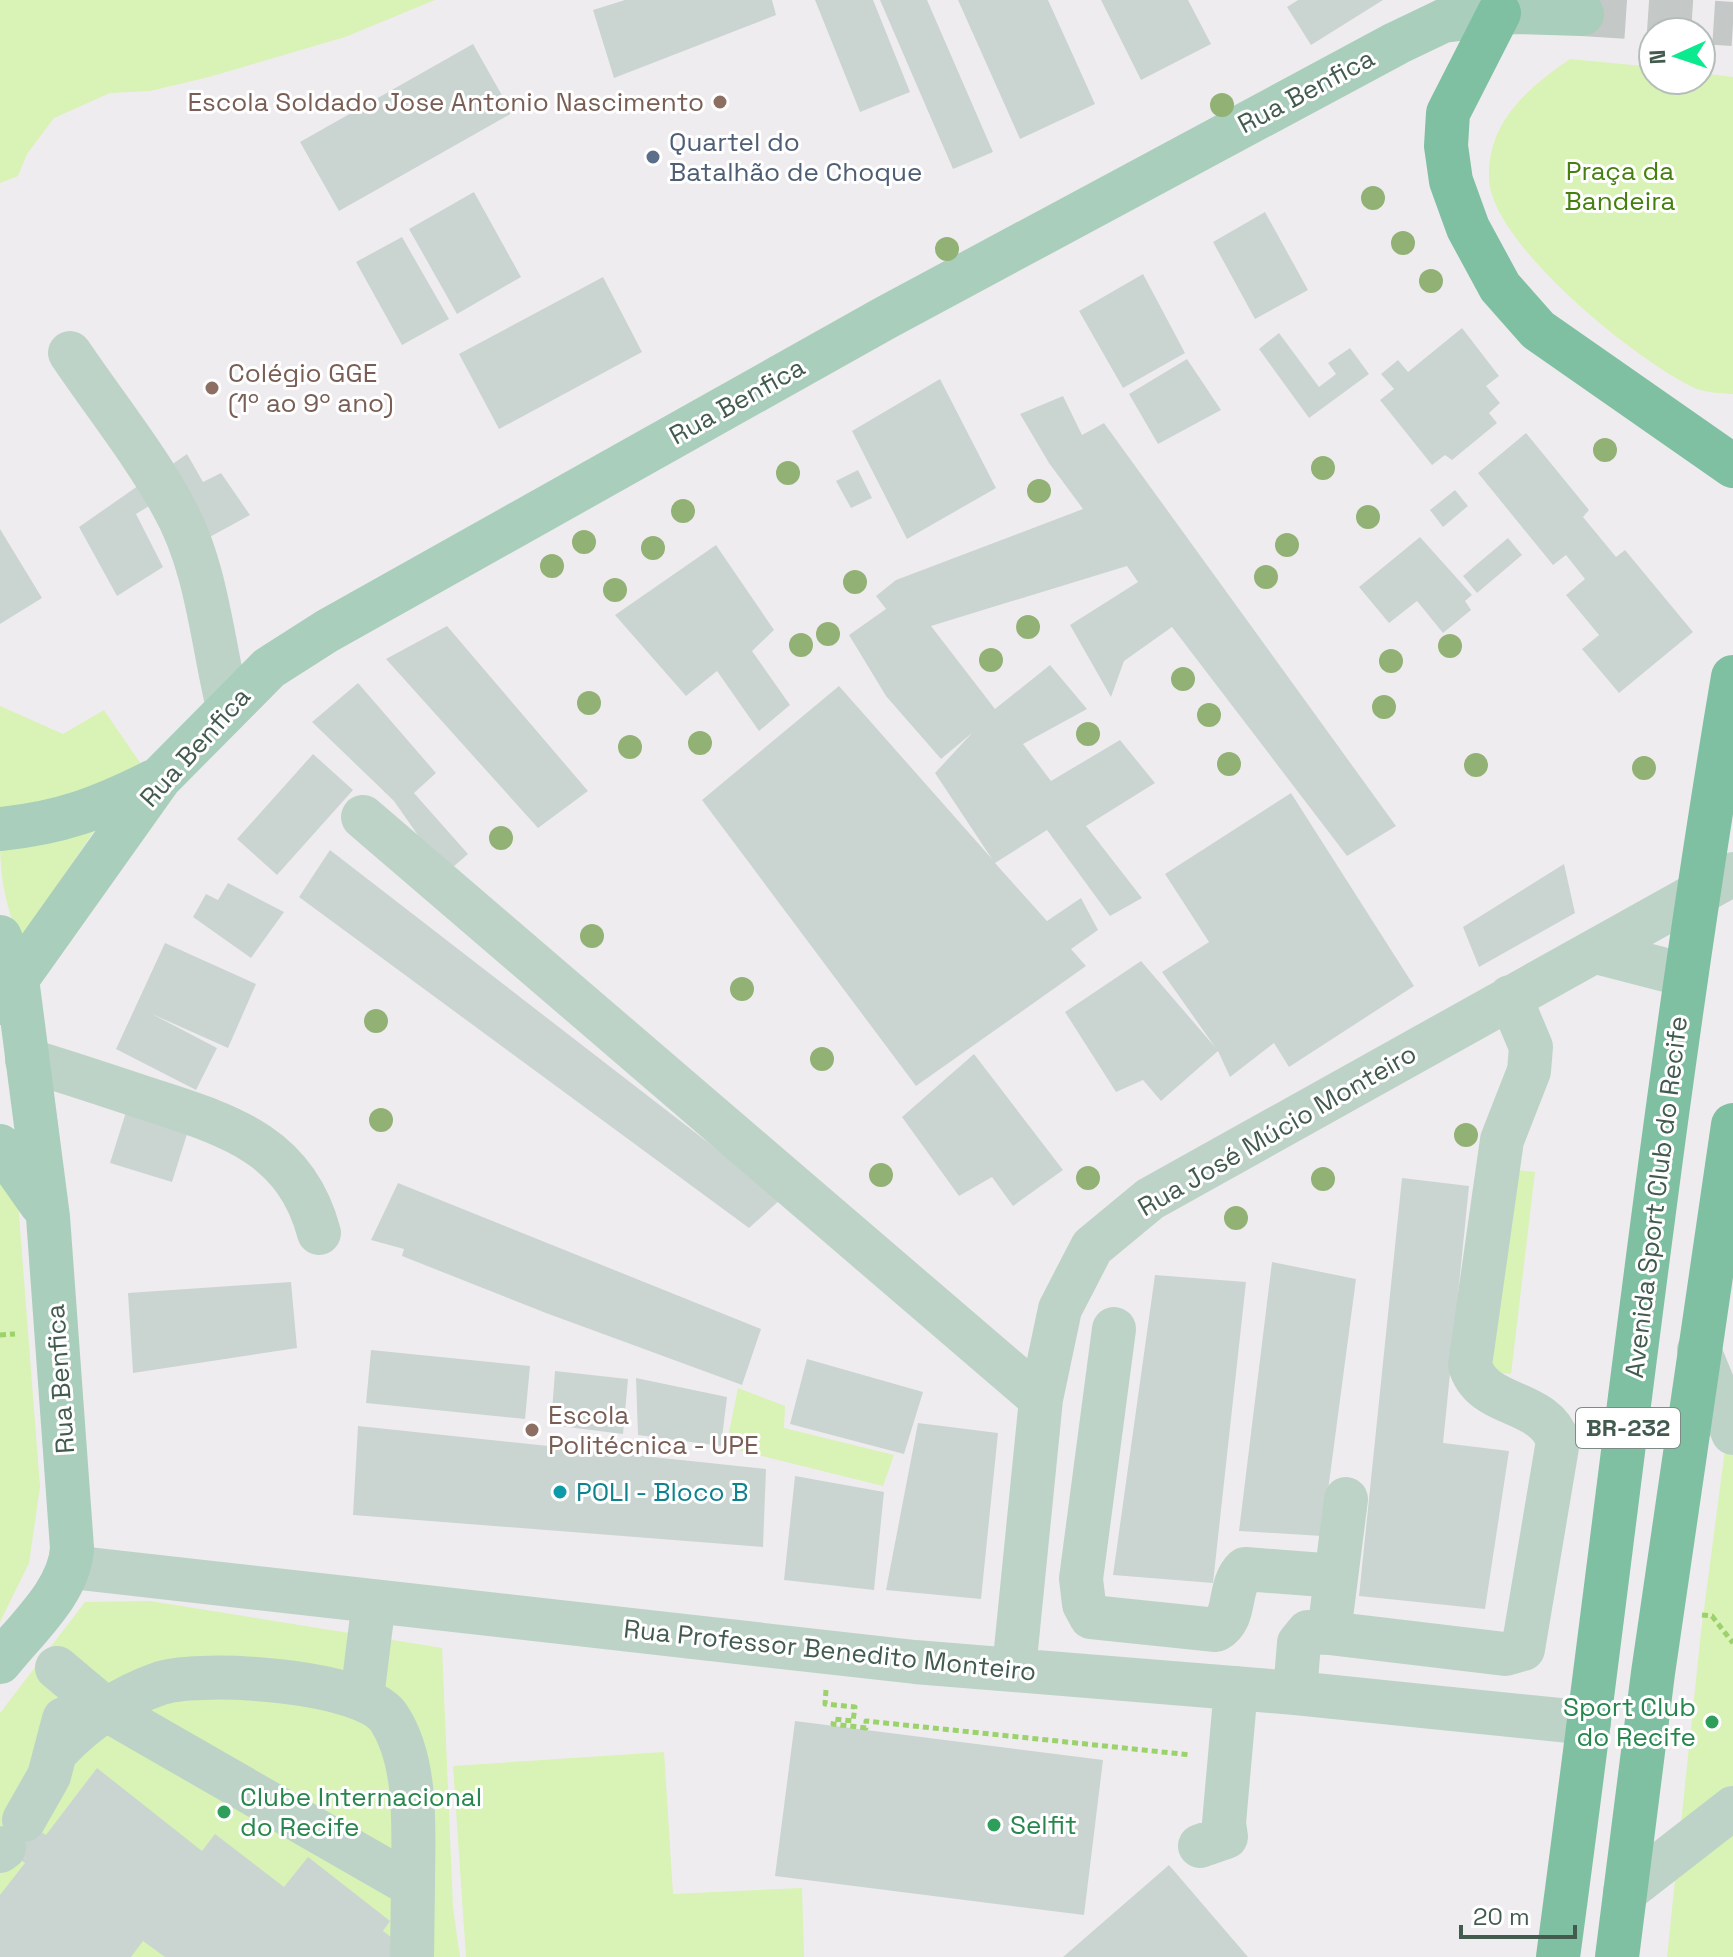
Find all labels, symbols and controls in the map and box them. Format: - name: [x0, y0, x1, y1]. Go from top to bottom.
- north arrow: [1637, 16, 1717, 96]
- street label: Rua Benfica: [1232, 41, 1380, 141]
- text: N: [1643, 49, 1671, 65]
- place label: Escola Soldado Jose Antonio Nascimento: [187, 85, 704, 119]
- marker: Escola Soldado Jose Antonio Nascimento: [711, 93, 729, 111]
- place label: Quartel do Batalhão de Choque: [669, 125, 922, 189]
- marker: Quartel do Batalhão de Choque: [644, 148, 662, 166]
- park label: Praça da Bandeira: [1565, 154, 1675, 218]
- street label: Rua Benfica: [663, 350, 811, 452]
- place label: Colégio GGE (1º ao 9º ano): [228, 356, 394, 420]
- marker: Colégio GGE (1º ao 9º ano): [203, 379, 221, 397]
- street label: Rua Benfica: [132, 680, 258, 814]
- street label: Avenida Sport Club do Recife: [1617, 1014, 1695, 1380]
- street label: Rua José Múcio Monteiro: [1131, 1036, 1423, 1224]
- street label: Rua Benfica: [38, 1303, 82, 1455]
- place label: Escola Politécnica - UPE: [548, 1398, 759, 1462]
- road number: BR-232: [1576, 1408, 1680, 1448]
- marker: Escola Politécnica - UPE: [523, 1421, 541, 1439]
- place label: POLI - Bloco B: [576, 1475, 748, 1509]
- marker: POLI - Bloco B: [551, 1483, 569, 1501]
- street label: Rua Professor Benedito Monteiro: [622, 1611, 1038, 1689]
- place label: Sport Club do Recife: [1563, 1690, 1696, 1754]
- marker: Sport Club do Recife: [1703, 1713, 1721, 1731]
- place label: Clube Internacional do Recife: [240, 1780, 482, 1844]
- marker: Clube Internacional do Recife: [215, 1803, 233, 1821]
- place label: Selfit: [1010, 1808, 1077, 1842]
- marker: Selfit: [985, 1816, 1003, 1834]
- scale bar: [1461, 1889, 1575, 1939]
- text: 20 m: [1473, 1901, 1530, 1932]

